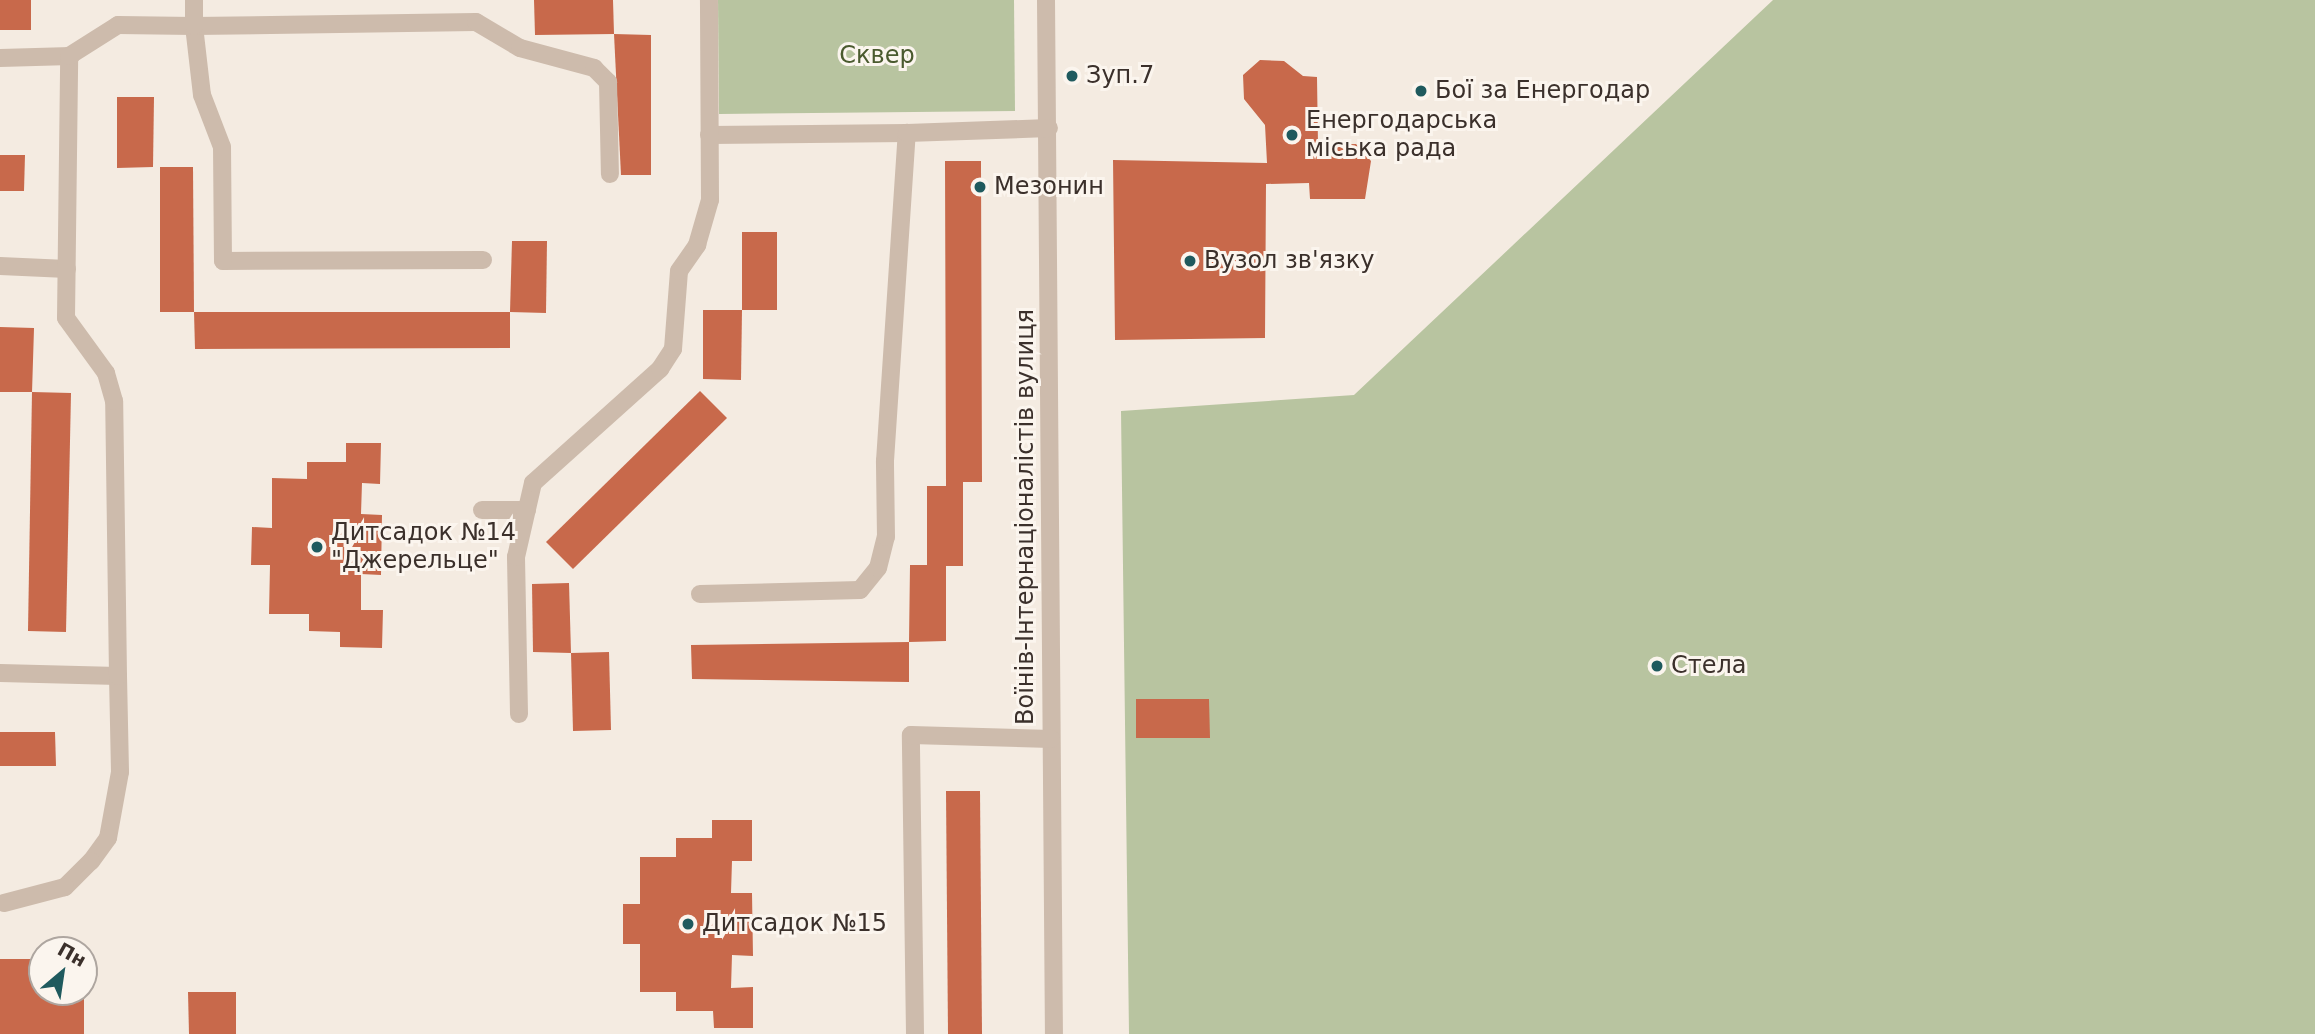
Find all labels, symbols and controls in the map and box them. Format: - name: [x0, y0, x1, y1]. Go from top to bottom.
- park label: Сквер: [839, 42, 915, 70]
- place label: Зуп.7: [1086, 62, 1154, 90]
- marker: Зуп.7: [1064, 68, 1080, 84]
- place label: Бої за Енергодар: [1435, 77, 1650, 105]
- marker: Бої за Енергодар: [1413, 83, 1429, 99]
- place label: Енергодарська міська рада: [1306, 107, 1497, 163]
- marker: Енергодарська міська рада: [1284, 127, 1300, 143]
- place label: Мезонин: [994, 173, 1104, 201]
- marker: Мезонин: [972, 179, 988, 195]
- place label: Вузол зв'язку: [1204, 247, 1374, 275]
- marker: Вузол зв'язку: [1182, 253, 1198, 269]
- street label: Воїнів-Інтернаціоналістів вулиця: [1012, 309, 1040, 725]
- place label: Дитсадок №14 "Джерельце": [331, 519, 516, 575]
- marker: Дитсадок №14 "Джерельце": [309, 539, 325, 555]
- place label: Стела: [1671, 652, 1747, 680]
- marker: Стела: [1649, 658, 1665, 674]
- place label: Дитсадок №15: [702, 910, 887, 938]
- marker: Дитсадок №15: [680, 916, 696, 932]
- north arrow: [28, 936, 98, 1006]
- text: Пн: [54, 938, 90, 971]

